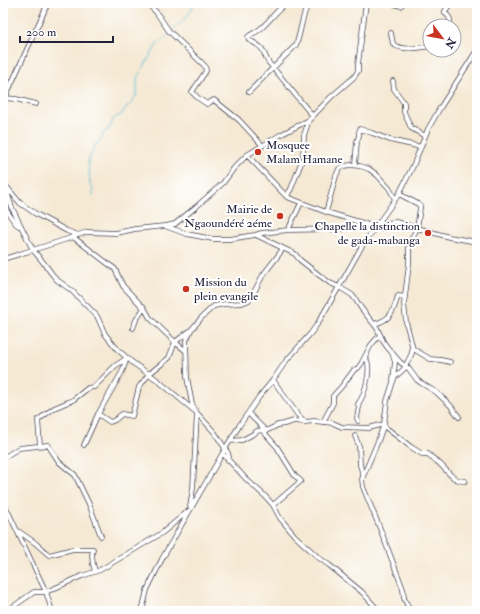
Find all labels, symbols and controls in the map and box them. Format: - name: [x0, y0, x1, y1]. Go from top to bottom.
- scale bar: [20, 18, 113, 44]
- north arrow: [422, 18, 462, 58]
- text: 200 m: [26, 25, 57, 40]
- text: N: [441, 35, 459, 52]
- place label: Mosquee Malam Hamane: [266, 138, 343, 167]
- marker: Mosquee Malam Hamane: [253, 147, 263, 157]
- place label: Mairie de Ngaoundéré 2éme: [184, 202, 272, 231]
- marker: Mairie de Ngaoundéré 2éme: [275, 211, 285, 221]
- place label: Chapelle la distinction de gada-mabanga: [314, 219, 421, 248]
- marker: Chapelle la distinction de gada-mabanga: [423, 228, 433, 238]
- place label: Mission du plein evangile: [193, 275, 258, 304]
- marker: Mission du plein evangile: [181, 284, 191, 294]

